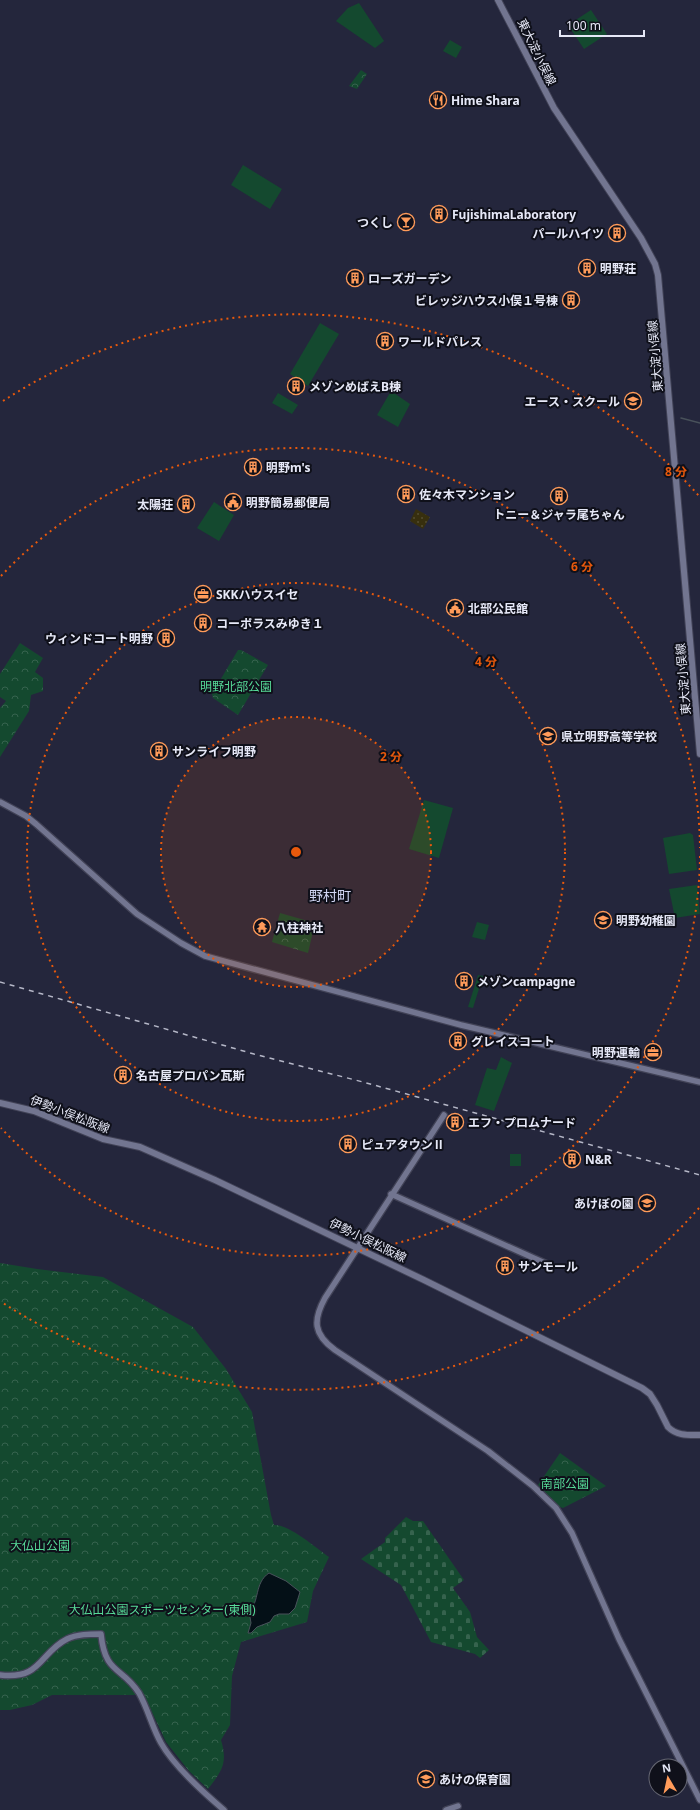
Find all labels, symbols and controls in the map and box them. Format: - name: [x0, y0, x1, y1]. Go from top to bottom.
- scale bar: [560, 12, 644, 38]
- street label: 東大淀小俣線: [514, 16, 560, 88]
- text: 100 m: [566, 17, 601, 34]
- restaurant icon: Hime Shara: [428, 90, 448, 110]
- place label: Hime Shara: [451, 92, 520, 109]
- building icon: FujishimaLaboratory: [429, 204, 449, 224]
- place label: FujishimaLaboratory: [452, 206, 576, 223]
- bar icon: つくし: [396, 212, 416, 232]
- place label: つくし: [357, 214, 393, 231]
- building icon: パールハイツ: [607, 223, 627, 243]
- place label: パールハイツ: [532, 225, 604, 242]
- building icon: 明野荘: [577, 258, 597, 278]
- place label: 明野荘: [600, 260, 636, 277]
- building icon: ローズガーデン: [345, 268, 365, 288]
- place label: ローズガーデン: [368, 270, 451, 287]
- building icon: ビレッジハウス小俣１号棟: [561, 290, 581, 310]
- place label: ビレッジハウス小俣１号棟: [415, 292, 558, 309]
- street label: 東大淀小俣線: [643, 319, 667, 393]
- building icon: ワールドパレス: [375, 331, 395, 351]
- place label: ワールドパレス: [398, 333, 482, 350]
- building icon: メゾンめばえB棟: [286, 376, 306, 396]
- place label: メゾンめばえB棟: [309, 378, 401, 395]
- school or university icon: エース・スクール: [623, 391, 643, 411]
- place label: エース・スクール: [525, 393, 620, 410]
- building icon: 明野m's: [243, 457, 263, 477]
- place label: 明野m's: [266, 459, 310, 476]
- text: 8 分: [665, 463, 687, 480]
- building icon: 佐々木マンション: [396, 484, 416, 504]
- place label: 佐々木マンション: [419, 486, 515, 503]
- building icon: トニー＆ジャラ尾ちゃん: [549, 486, 569, 506]
- public building icon: 明野簡易郵便局: [223, 492, 243, 512]
- building icon: 太陽荘: [176, 494, 196, 514]
- place label: 明野簡易郵便局: [246, 494, 330, 511]
- place label: 太陽荘: [137, 496, 173, 513]
- place label: トニー＆ジャラ尾ちゃん: [493, 506, 625, 523]
- text: 6 分: [571, 558, 593, 575]
- office icon: SKKハウスイセ: [193, 584, 213, 604]
- place label: SKKハウスイセ: [216, 586, 299, 603]
- public building icon: 北部公民館: [445, 598, 465, 618]
- place label: 北部公民館: [468, 600, 528, 617]
- building icon: コーポラスみゆき１: [193, 613, 213, 633]
- place label: コーポラスみゆき１: [216, 615, 324, 632]
- building icon: ウィンドコート明野: [156, 628, 176, 648]
- place label: ウィンドコート明野: [45, 630, 153, 647]
- street label: 東大淀小俣線: [671, 642, 695, 716]
- text: 4 分: [475, 653, 497, 670]
- park label: 明野北部公園: [200, 678, 272, 695]
- school or university icon: 県立明野高等学校: [538, 726, 558, 746]
- place label: 県立明野高等学校: [561, 728, 657, 745]
- building icon: サンライフ明野: [149, 741, 169, 761]
- place label: サンライフ明野: [172, 743, 256, 760]
- text: 2 分: [380, 748, 402, 765]
- centre of rings: [289, 845, 303, 859]
- district label: 野村町: [309, 886, 351, 905]
- school or university icon: 明野幼稚園: [593, 910, 613, 930]
- place label: 明野幼稚園: [616, 912, 676, 929]
- temple icon: 八柱神社: [252, 917, 272, 937]
- place label: 八柱神社: [275, 919, 323, 936]
- building icon: メゾンcampagne: [454, 971, 474, 991]
- place label: メゾンcampagne: [477, 973, 575, 990]
- building icon: グレイスコート: [448, 1031, 468, 1051]
- place label: グレイスコート: [471, 1033, 555, 1050]
- office icon: 明野運輸: [643, 1042, 663, 1062]
- place label: 明野運輸: [592, 1044, 640, 1061]
- building icon: 名古屋プロパン瓦斯: [113, 1065, 133, 1085]
- place label: 名古屋プロパン瓦斯: [136, 1067, 245, 1084]
- street label: 伊勢小俣松阪線: [28, 1091, 112, 1137]
- building icon: エフ・プロムナード: [445, 1112, 465, 1132]
- place label: エフ・プロムナード: [468, 1114, 576, 1131]
- building icon: ピュアタウンⅡ: [338, 1134, 358, 1154]
- place label: ピュアタウンⅡ: [361, 1136, 445, 1153]
- building icon: N&R: [562, 1149, 582, 1169]
- place label: N&R: [585, 1151, 612, 1168]
- school or university icon: あけぼの園: [637, 1193, 657, 1213]
- place label: あけぼの園: [574, 1195, 634, 1212]
- street label: 伊勢小俣松阪線: [327, 1214, 409, 1266]
- building icon: サンモール: [495, 1256, 515, 1276]
- place label: サンモール: [518, 1258, 578, 1275]
- park label: 南部公園: [541, 1475, 589, 1492]
- park label: 大仏山公園: [10, 1537, 70, 1554]
- park label: 大仏山公園スポーツセンター(東側): [69, 1601, 256, 1618]
- north arrow: [648, 1758, 688, 1798]
- text: N: [661, 1760, 672, 1776]
- school or university icon: あけの保育園: [416, 1769, 436, 1789]
- place label: あけの保育園: [439, 1771, 511, 1788]

